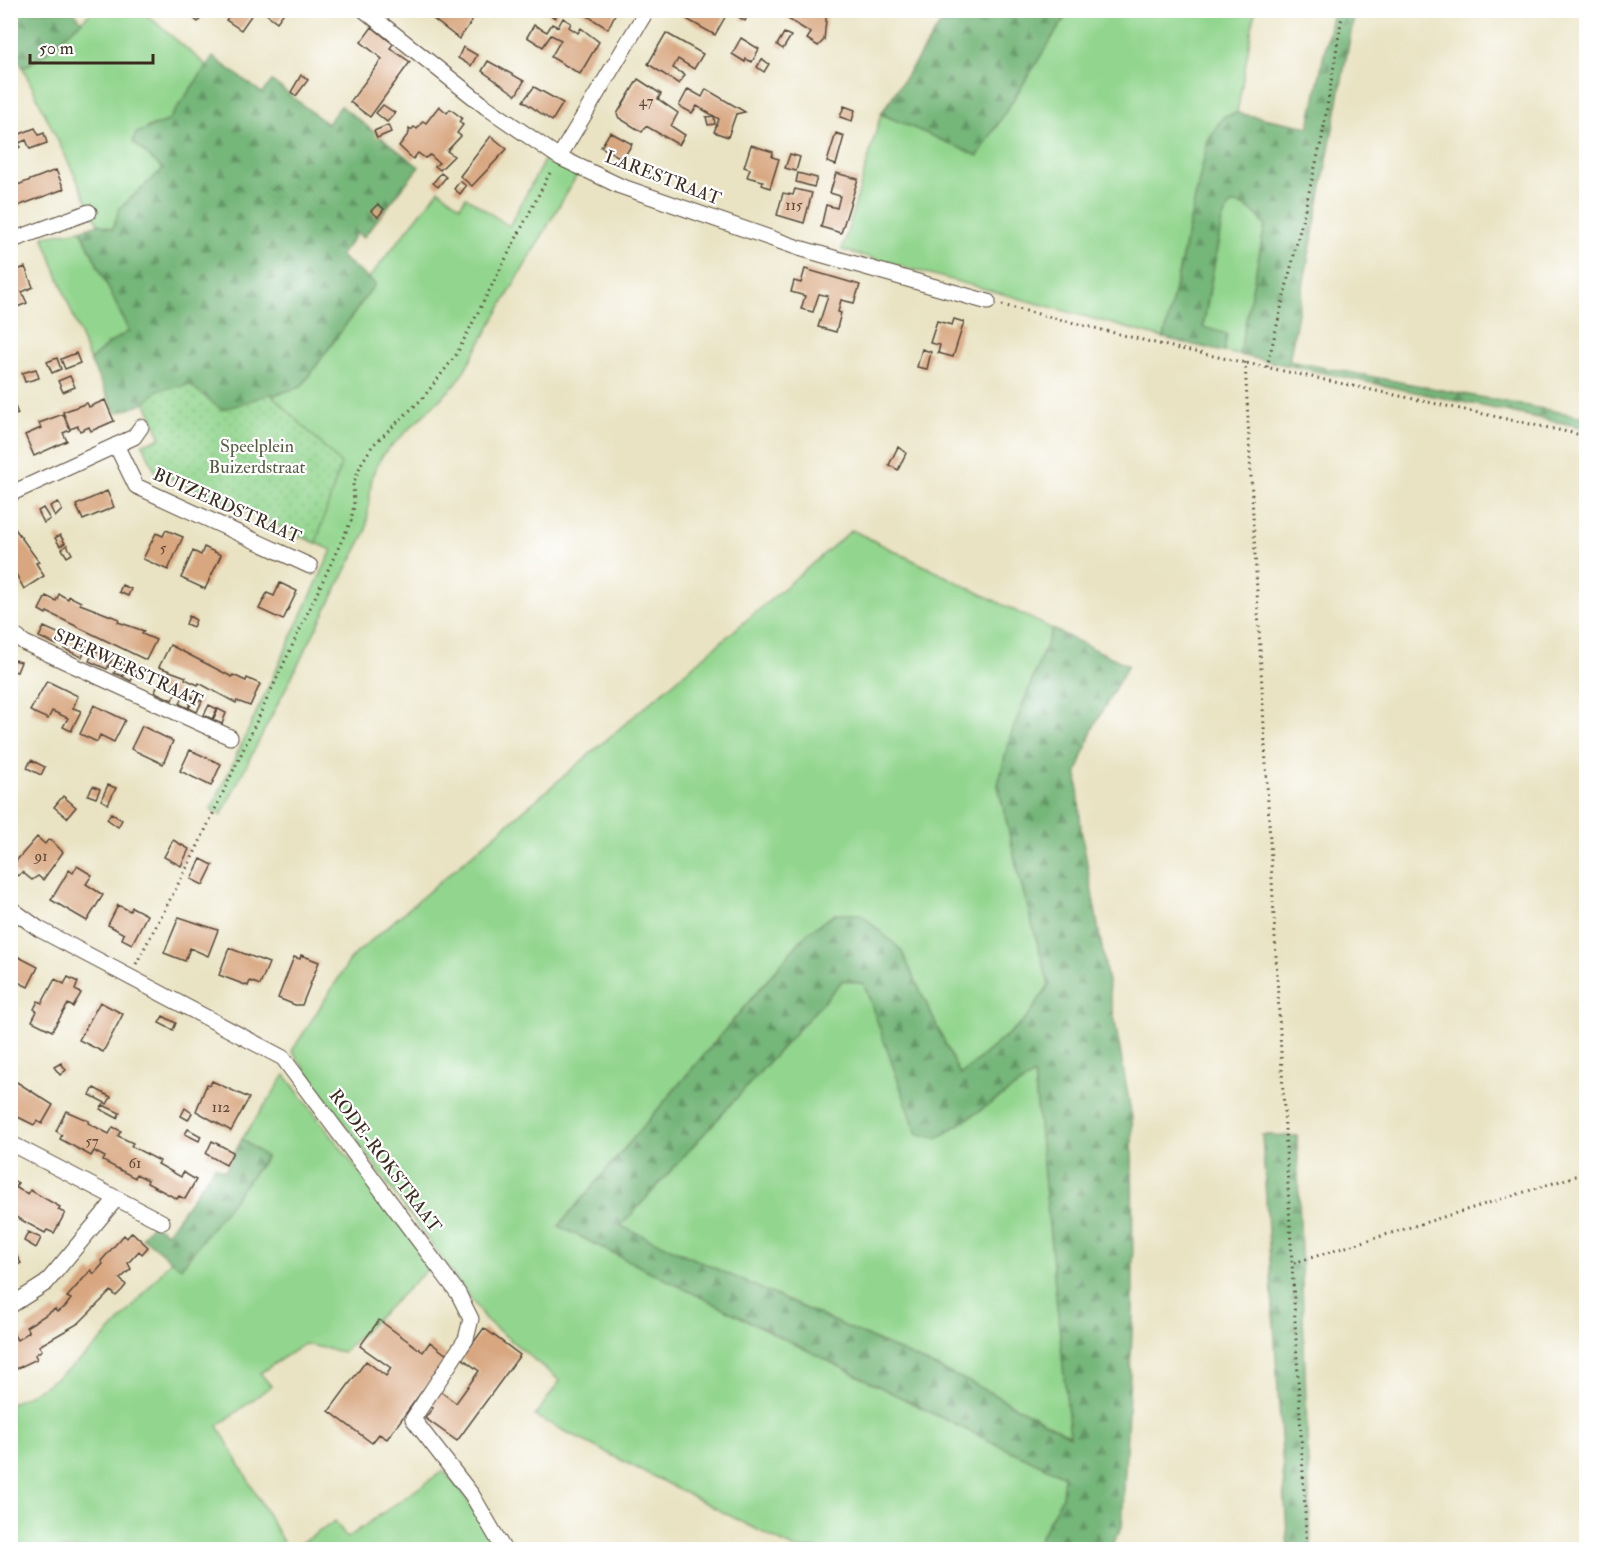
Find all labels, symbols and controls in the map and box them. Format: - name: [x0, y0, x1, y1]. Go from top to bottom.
- scale bar: [30, 27, 153, 65]
- text: 50 m: [39, 37, 74, 60]
- house number: 47: [639, 92, 653, 111]
- street label: LARESTRAAT: [602, 145, 725, 211]
- house number: 115: [785, 196, 803, 215]
- park label: Speelplein Buizerdstraat: [209, 435, 306, 479]
- street label: BUIZERDSTRAAT: [149, 463, 305, 549]
- house number: 5: [160, 539, 167, 558]
- street label: SPERWERSTRAAT: [50, 623, 207, 713]
- house number: 91: [34, 847, 48, 866]
- street label: RODE-ROKSTRAAT: [324, 1085, 447, 1238]
- house number: 112: [212, 1098, 231, 1117]
- house number: 57: [85, 1132, 99, 1151]
- house number: 61: [129, 1154, 141, 1173]

